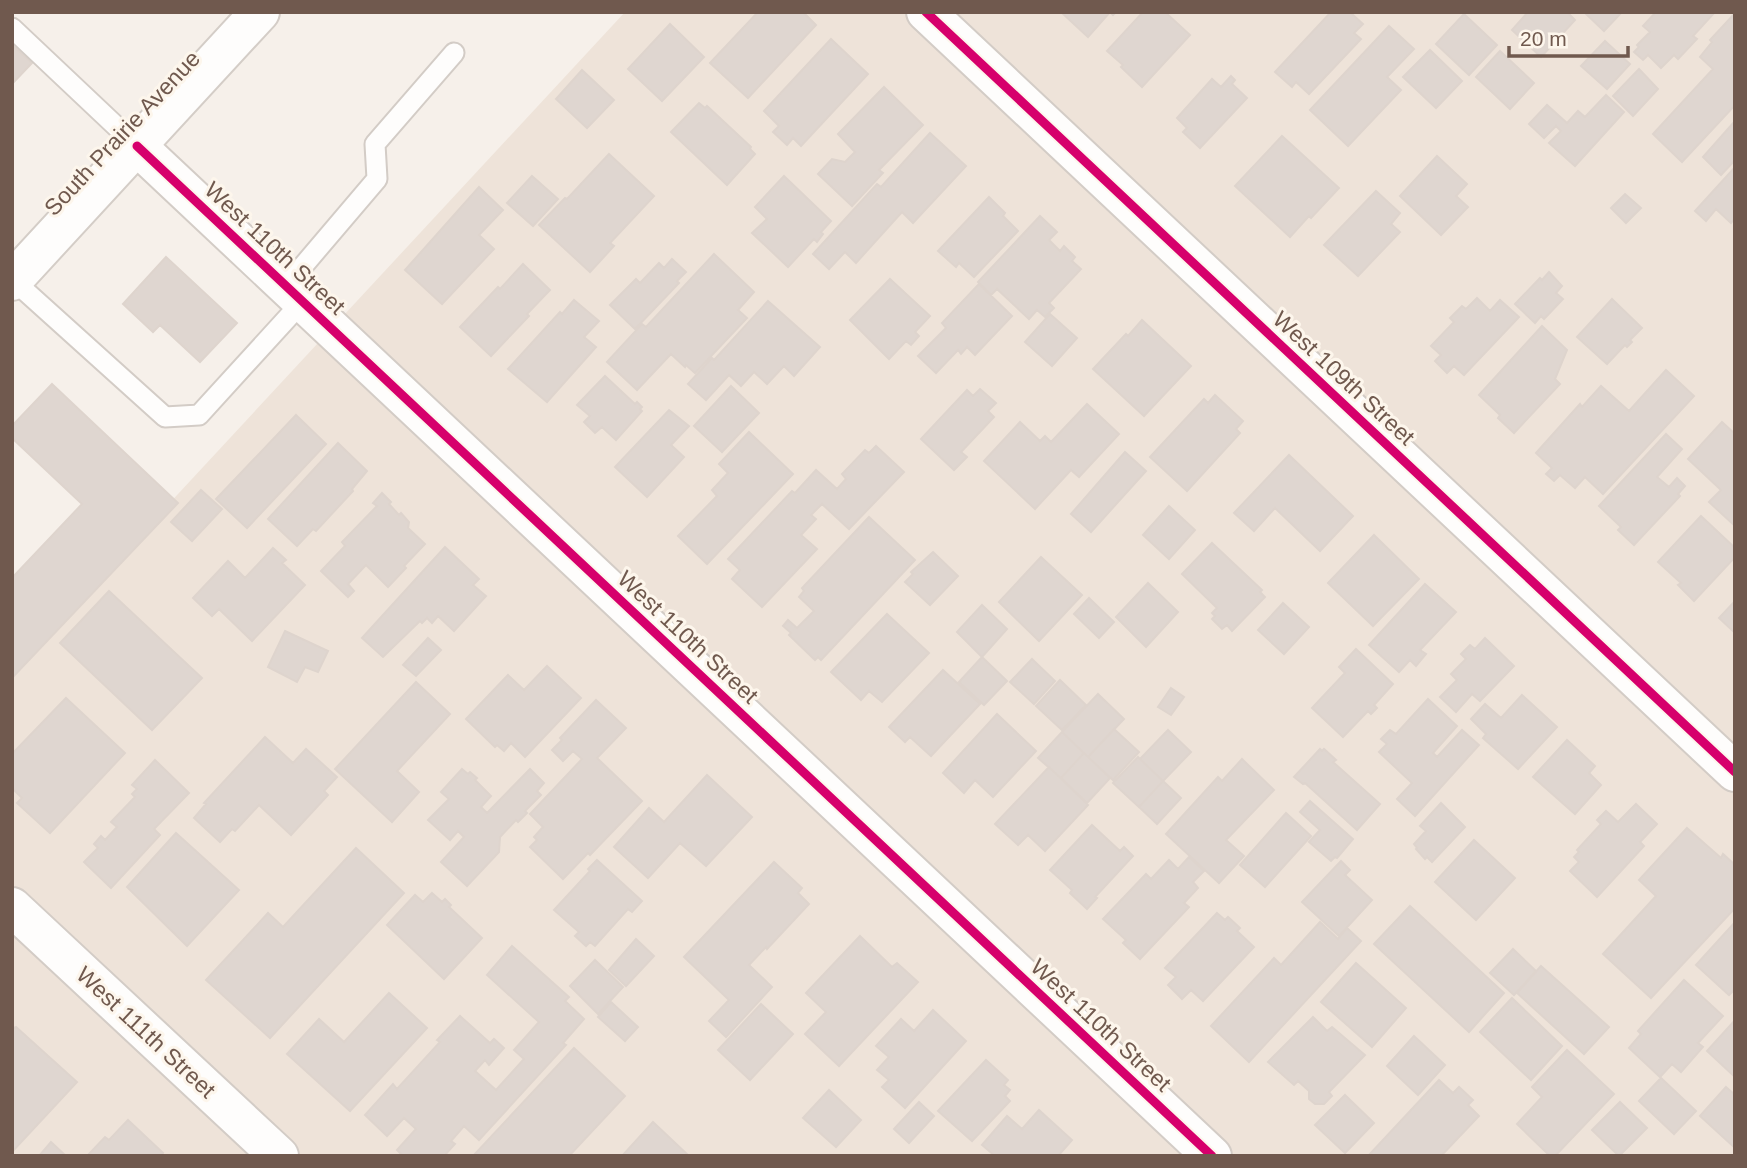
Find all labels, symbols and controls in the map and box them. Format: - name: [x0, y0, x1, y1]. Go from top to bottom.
- scale bar: [1509, 14, 1628, 58]
- text: 20 m: [1520, 27, 1567, 50]
- street label: South Prairie Avenue: [39, 45, 205, 221]
- street label: West 110th Street: [200, 176, 351, 320]
- street label: West 109th Street: [1268, 306, 1420, 451]
- street label: West 110th Street: [613, 565, 764, 709]
- street label: West 110th Street: [1026, 953, 1177, 1097]
- street label: West 111th Street: [71, 961, 221, 1103]

